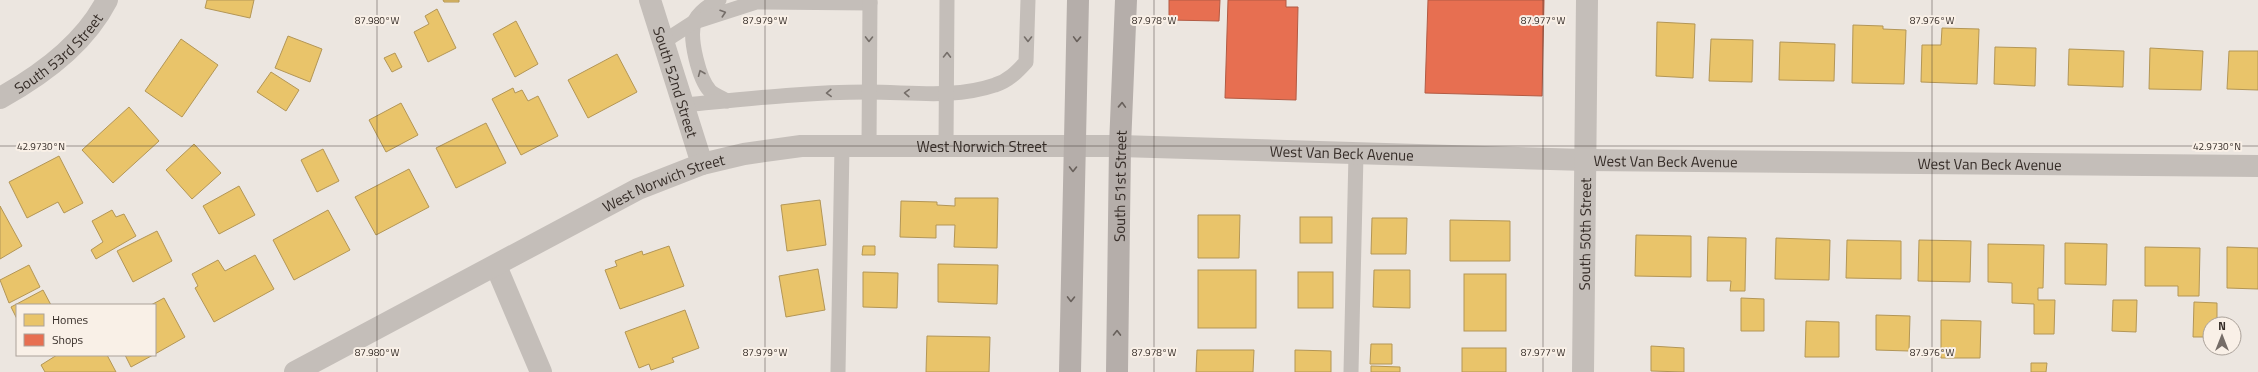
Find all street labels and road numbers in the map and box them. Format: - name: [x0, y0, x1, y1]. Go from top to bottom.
- street label: South 53rd Street: [9, 8, 108, 99]
- street label: South 52nd Street: [648, 23, 705, 141]
- street label: South 51st Street: [1107, 129, 1132, 242]
- street label: West Norwich Street: [916, 135, 1048, 158]
- street label: West Van Beck Avenue: [1269, 139, 1414, 166]
- street label: West Norwich Street: [598, 147, 728, 218]
- street label: West Van Beck Avenue: [1593, 149, 1738, 173]
- street label: West Van Beck Avenue: [1917, 151, 2062, 176]
- street label: South 50th Street: [1572, 177, 1597, 291]

